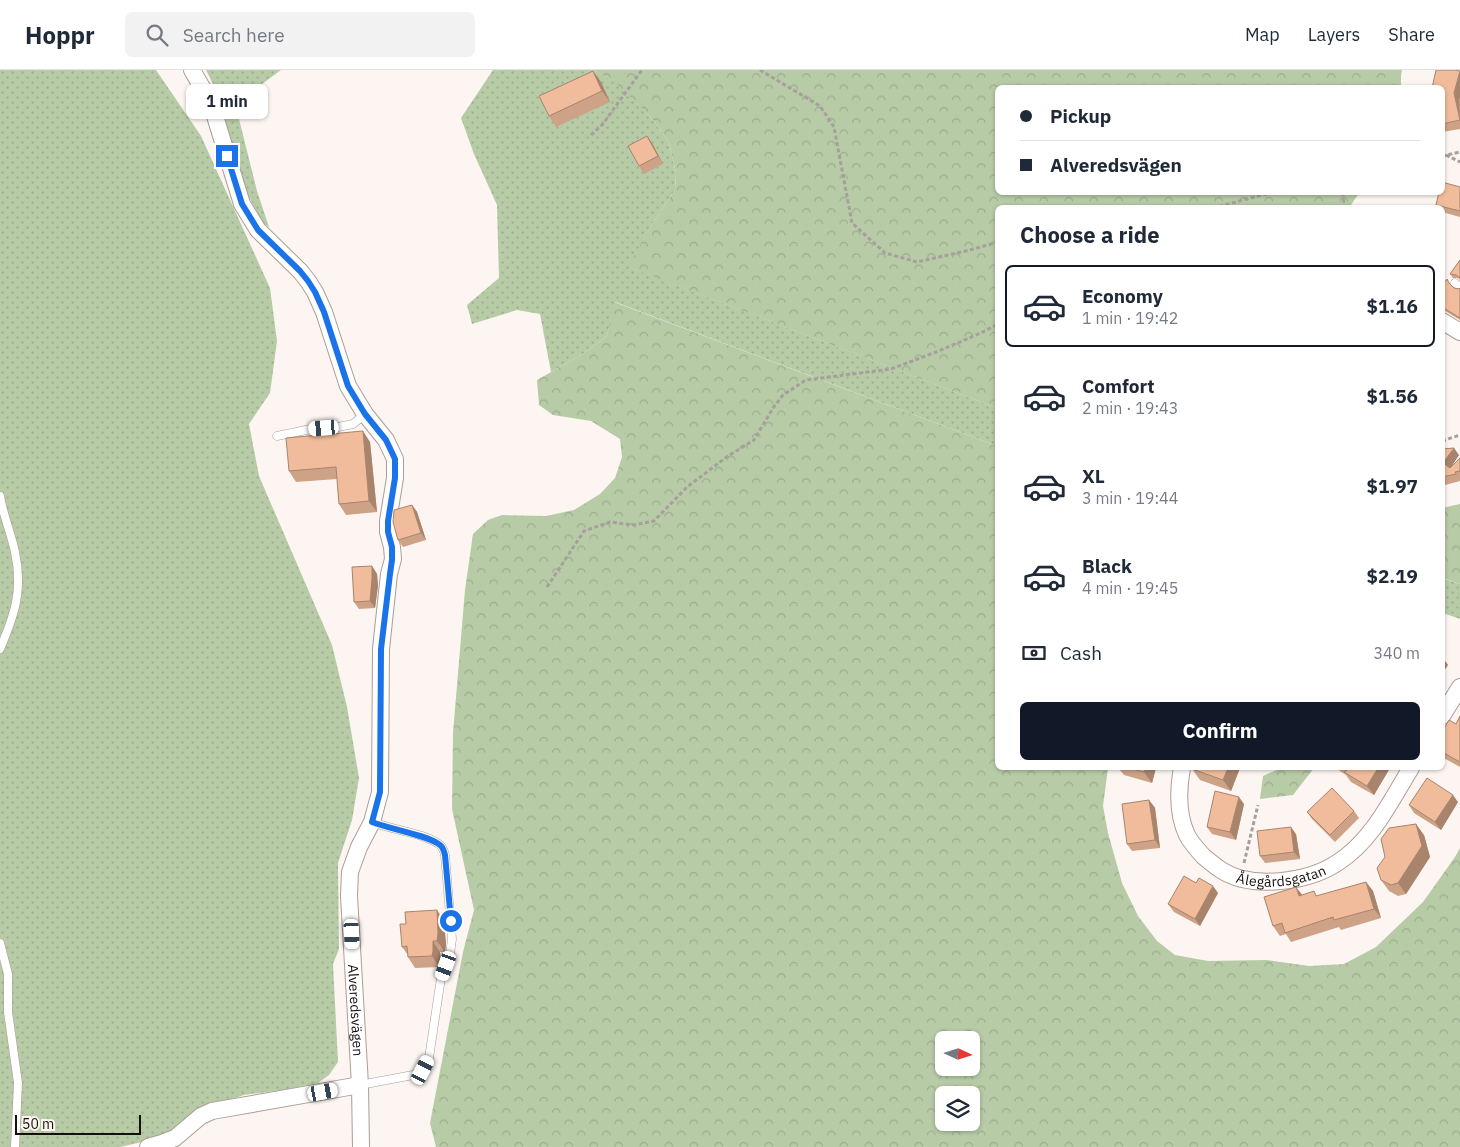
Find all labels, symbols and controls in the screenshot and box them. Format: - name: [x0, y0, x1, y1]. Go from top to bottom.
- search box: [125, 12, 475, 57]
- text: Hoppr: [25, 19, 95, 51]
- icon: search: [143, 21, 171, 49]
- text: Search here: [183, 23, 285, 47]
- text: Map: [1245, 23, 1280, 46]
- text: Layers: [1308, 23, 1360, 46]
- text: Share: [1388, 23, 1435, 46]
- callout: 1 min: [186, 83, 268, 118]
- text: 1 min: [206, 91, 248, 111]
- text: Pickup: [1050, 104, 1111, 128]
- route end: [216, 145, 238, 167]
- text: Alveredsvägen: [1050, 153, 1182, 177]
- text: Choose a ride: [1020, 220, 1160, 249]
- icon: car: [1022, 284, 1067, 329]
- text: Economy: [1082, 284, 1163, 308]
- text: $1.16: [1366, 294, 1418, 318]
- text: 1 min · 19:42: [1082, 308, 1178, 328]
- icon: car: [1022, 374, 1067, 419]
- text: Comfort: [1082, 374, 1155, 398]
- text: $1.56: [1366, 384, 1418, 408]
- text: 2 min · 19:43: [1082, 398, 1178, 418]
- car: [308, 419, 339, 437]
- icon: car: [1022, 464, 1067, 509]
- text: XL: [1082, 464, 1105, 488]
- text: $1.97: [1366, 474, 1418, 498]
- text: 3 min · 19:44: [1082, 488, 1178, 508]
- icon: car: [1022, 554, 1067, 599]
- text: Black: [1082, 554, 1132, 578]
- text: $2.19: [1366, 564, 1418, 588]
- text: 4 min · 19:45: [1082, 578, 1178, 598]
- icon: cash: [1020, 639, 1048, 667]
- text: Cash: [1060, 641, 1102, 665]
- text: 340 m: [1373, 643, 1420, 663]
- button: Confirm: [1020, 702, 1420, 760]
- street label: Ålegårdsgatan: [1234, 861, 1329, 891]
- route start: [440, 910, 462, 932]
- car: [343, 919, 360, 949]
- car: [433, 949, 458, 983]
- street label: Alveredsvägen: [344, 964, 367, 1057]
- north arrow: [935, 1031, 980, 1076]
- map controls: [935, 1031, 980, 1131]
- car: [409, 1053, 436, 1087]
- car: [306, 1082, 339, 1102]
- button: layers: [935, 1086, 980, 1131]
- scale bar: [15, 1112, 141, 1135]
- text: 50 m: [22, 1115, 54, 1133]

